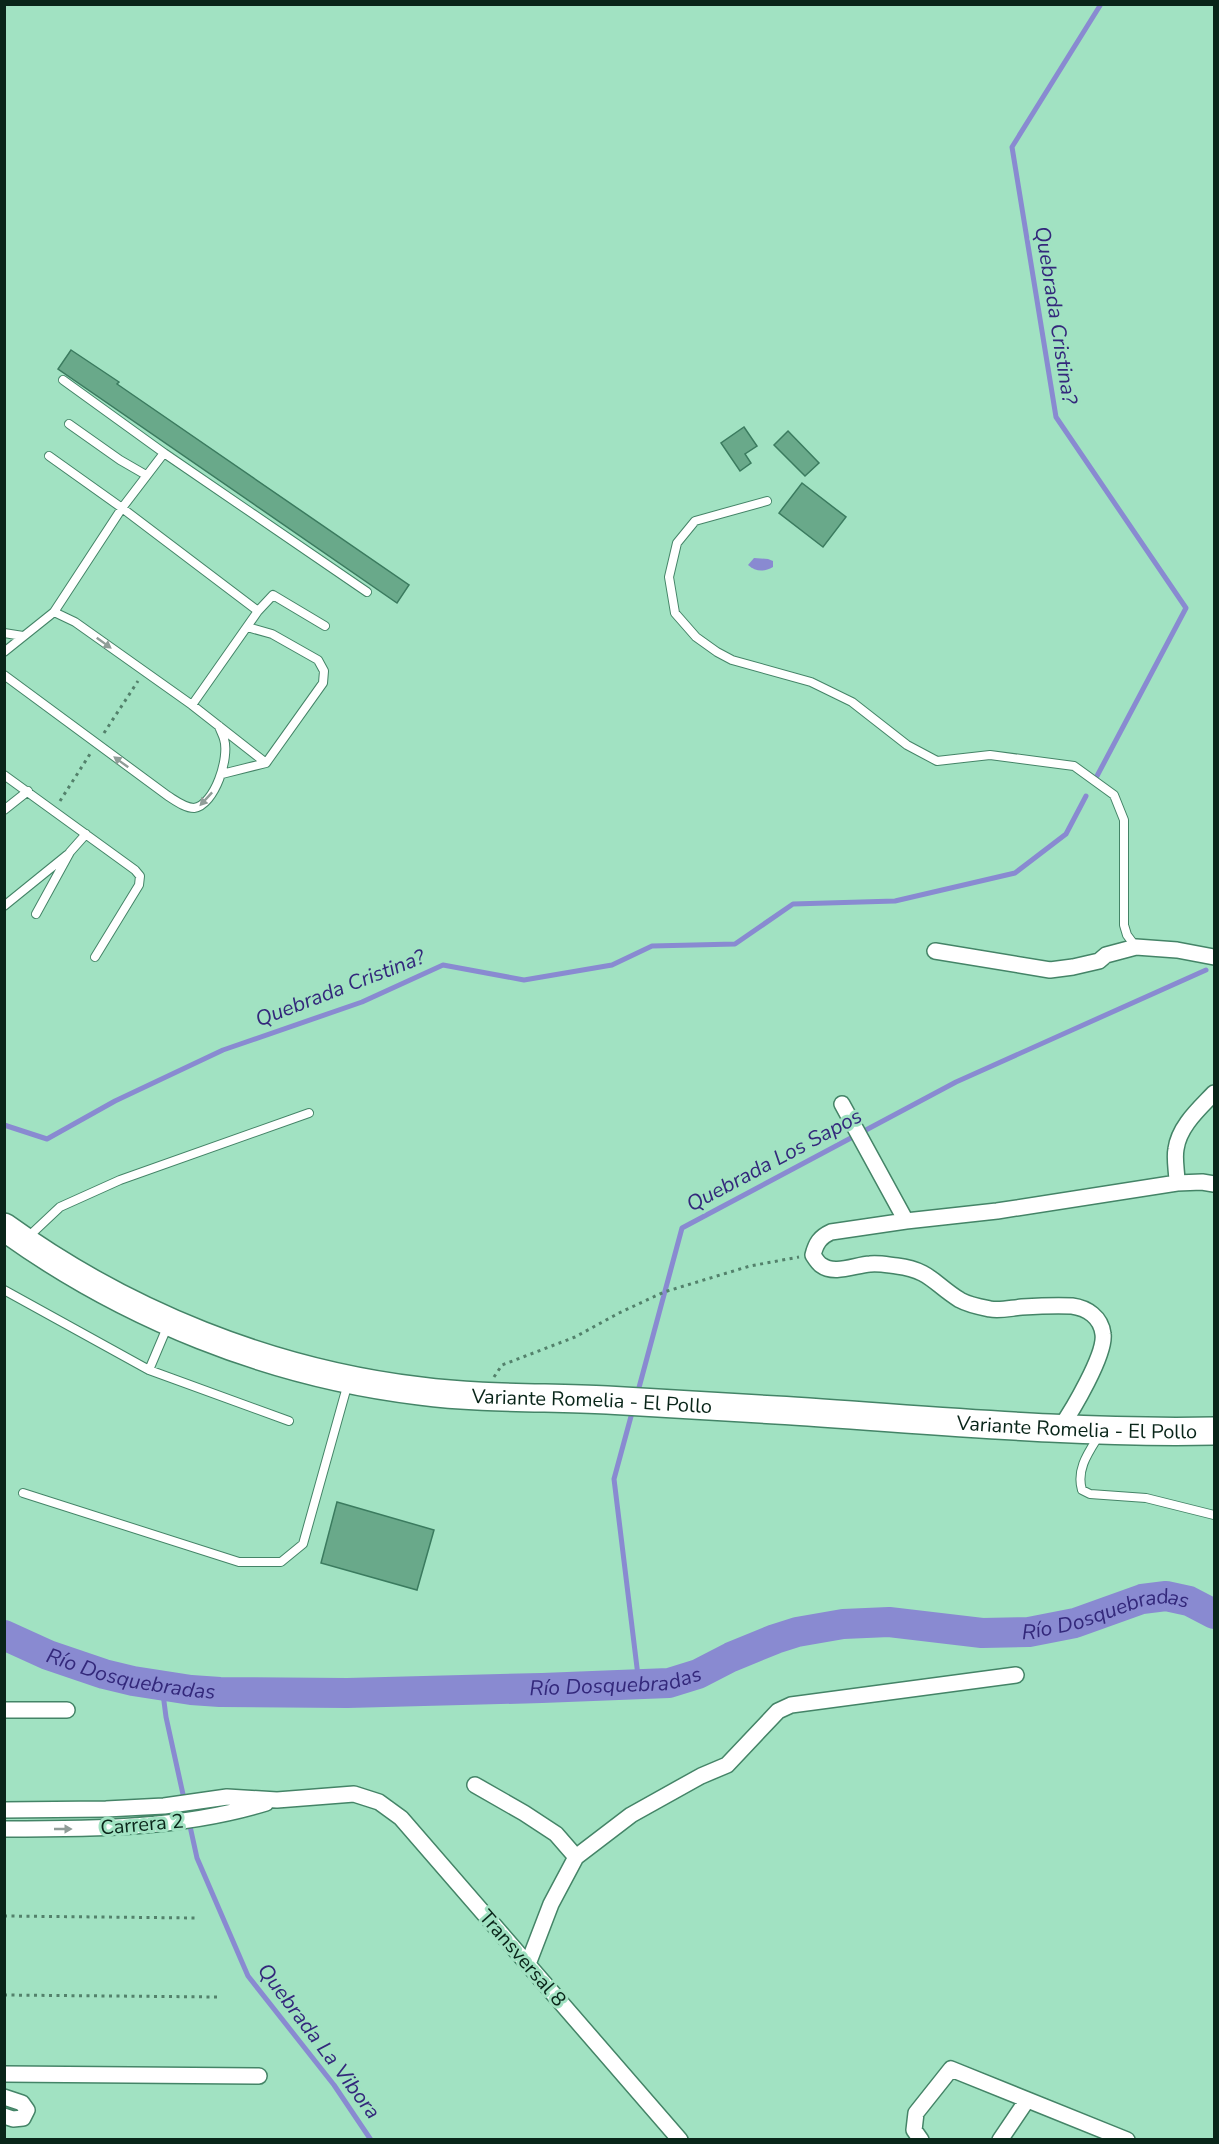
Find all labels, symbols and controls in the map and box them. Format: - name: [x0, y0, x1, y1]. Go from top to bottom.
- water label: Quebrada Cristina?: [1028, 224, 1084, 407]
- one-way arrow: [95, 637, 111, 649]
- one-way arrow: [114, 756, 129, 768]
- one-way arrow: [199, 791, 213, 806]
- water label: Quebrada Cristina?: [251, 943, 429, 1033]
- water label: Quebrada Los Sapos: [681, 1102, 867, 1218]
- street label: Variante Romelia - El Pollo: [470, 1383, 713, 1420]
- street label: Variante Romelia - El Pollo: [955, 1409, 1197, 1445]
- water label: Río Dosquebradas: [1021, 1582, 1192, 1646]
- water label: Río Dosquebradas: [43, 1641, 216, 1706]
- water label: Río Dosquebradas: [529, 1660, 705, 1702]
- street label: Carrera 2: [99, 1807, 185, 1842]
- one-way arrow: [53, 1824, 72, 1834]
- street label: Transversal 8: [473, 1904, 572, 2013]
- water label: Quebrada La Vibora: [251, 1957, 387, 2125]

